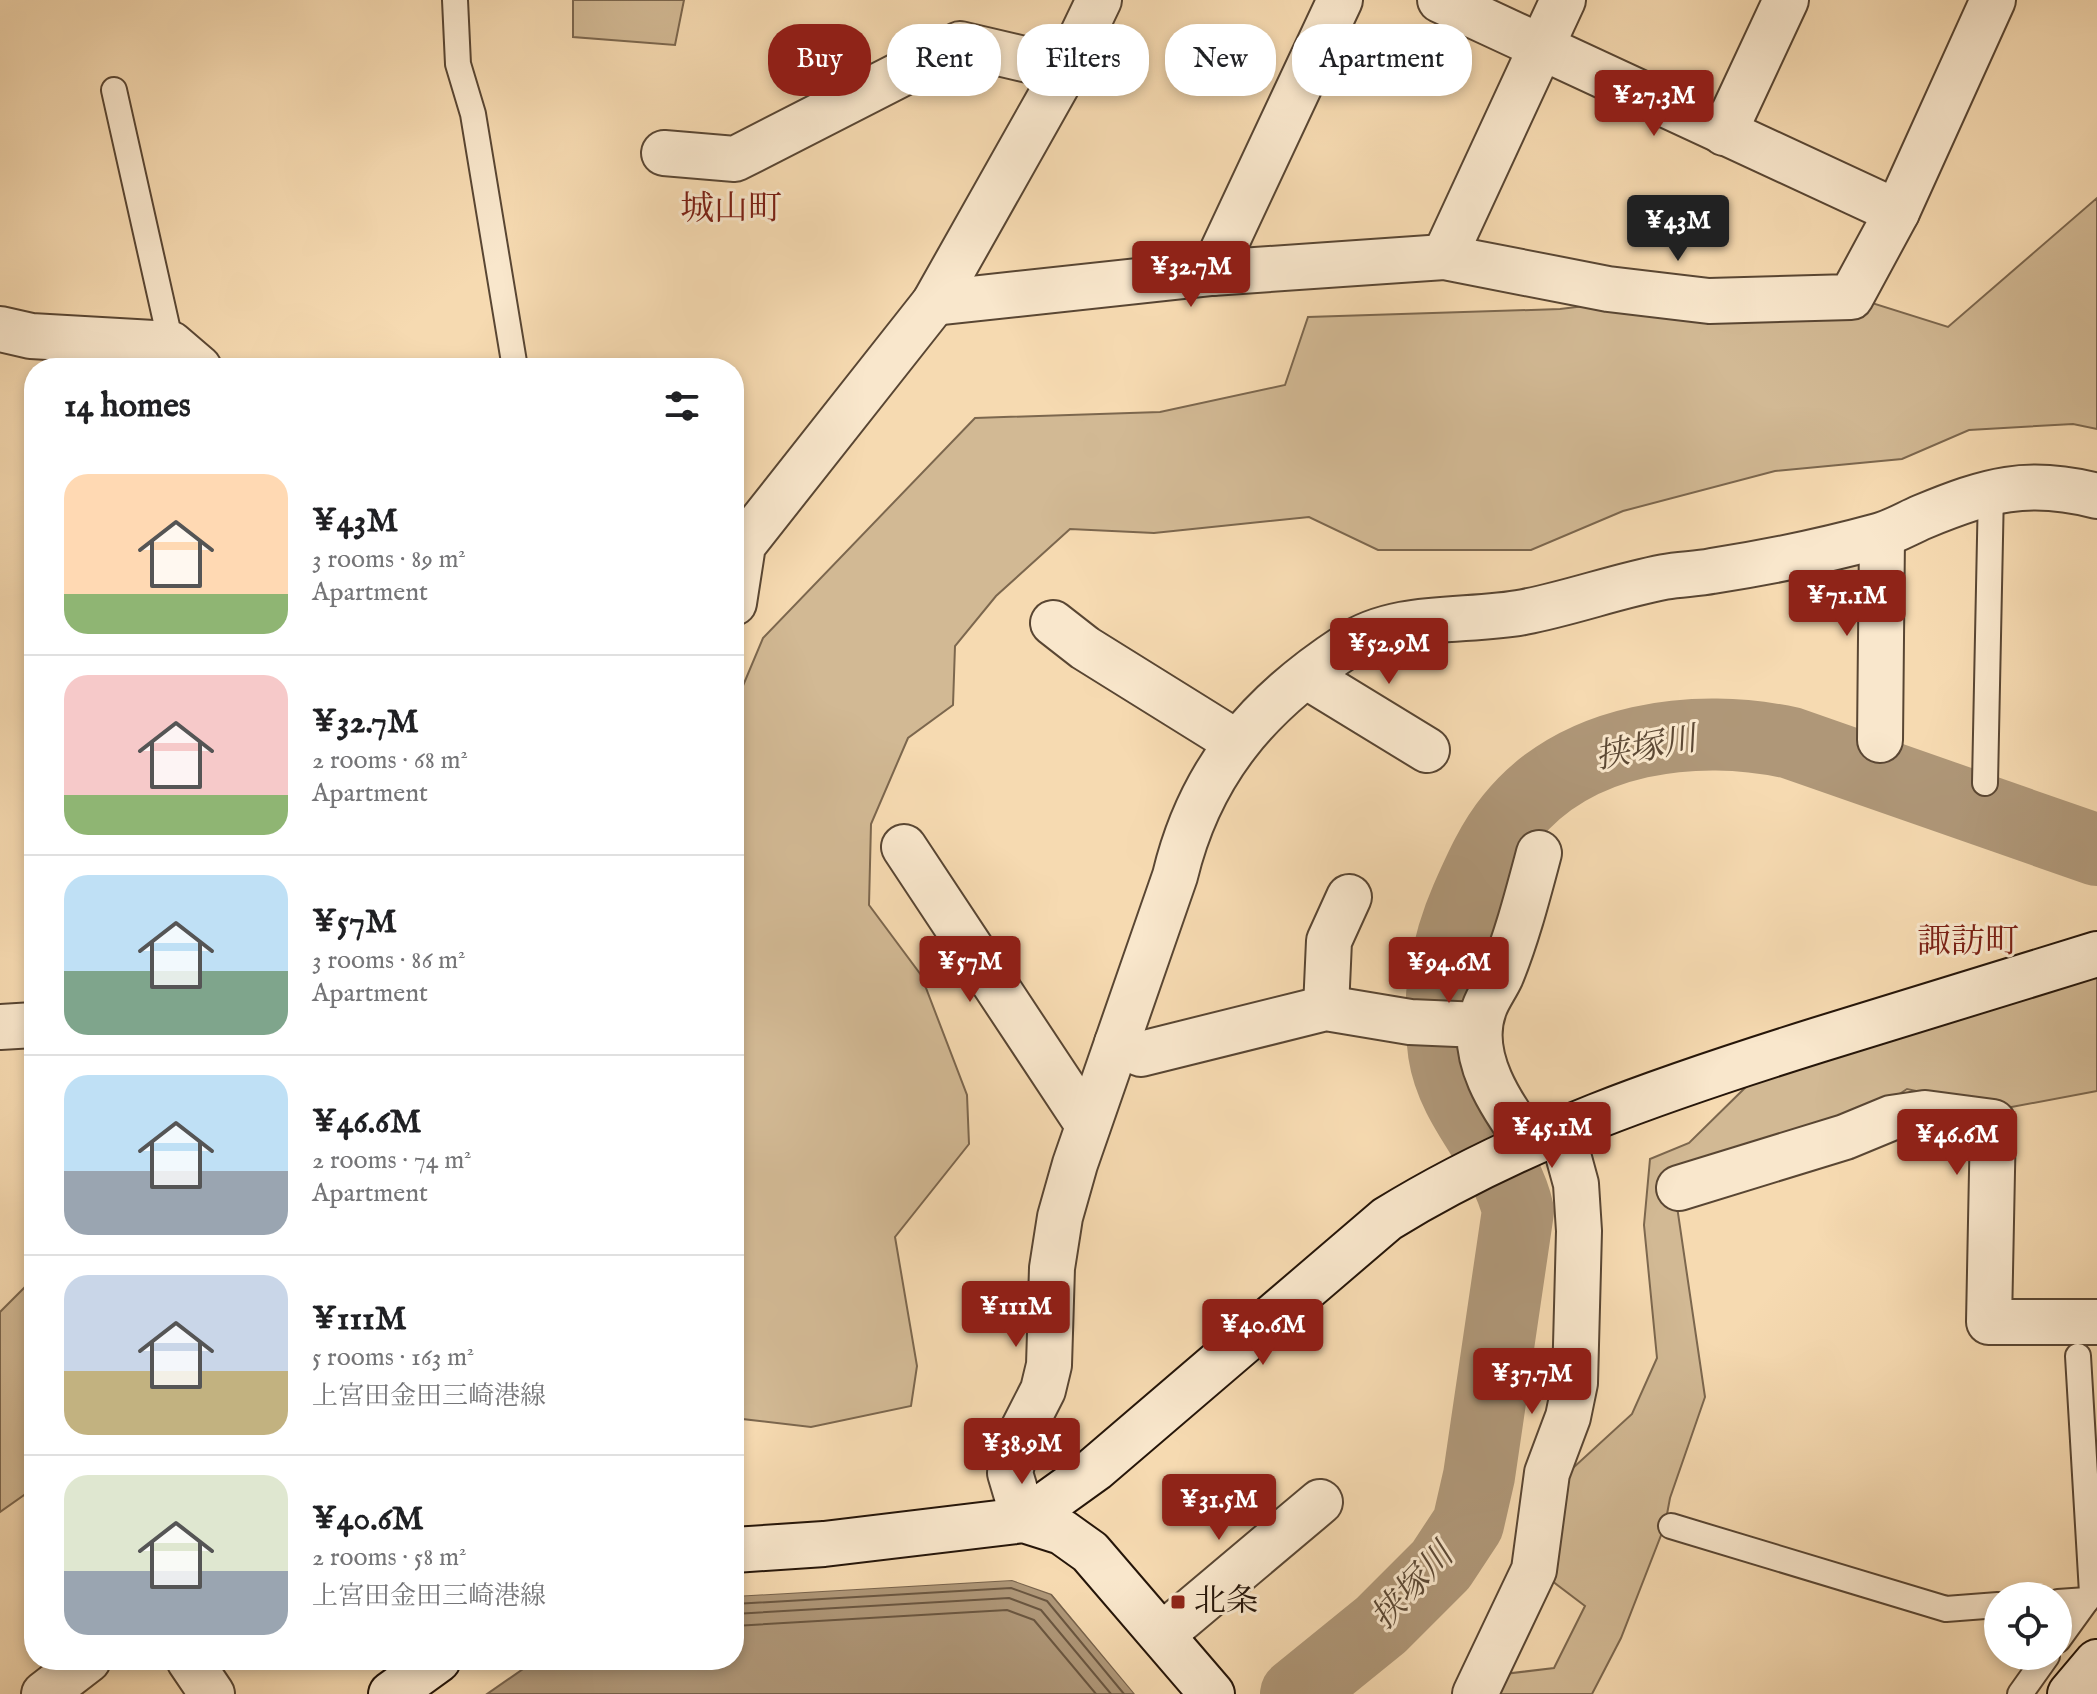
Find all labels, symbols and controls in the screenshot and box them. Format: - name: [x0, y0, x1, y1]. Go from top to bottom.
- chip: Buy: [768, 24, 871, 96]
- chip: Rent: [887, 24, 1001, 96]
- chip: Filters: [1017, 24, 1149, 96]
- chip: New: [1165, 24, 1276, 96]
- chip: Apartment: [1292, 24, 1472, 96]
- pin: ¥27.3M: [1589, 70, 1719, 138]
- text: ¥27.3M: [1613, 79, 1695, 112]
- district label: 城山町: [680, 188, 782, 231]
- pin: ¥43M: [1631, 195, 1725, 263]
- text: ¥43M: [1645, 204, 1711, 237]
- pin: ¥32.7M: [1126, 241, 1256, 309]
- text: ¥32.7M: [1150, 250, 1232, 283]
- icon: filters: [660, 384, 704, 428]
- text: 14 homes: [64, 385, 191, 428]
- text: ¥43M: [312, 500, 398, 543]
- icon: home: [128, 506, 224, 602]
- text: 3 rooms · 89 m²: [312, 543, 466, 576]
- pin: ¥71.1M: [1782, 570, 1912, 638]
- text: Apartment: [312, 576, 428, 609]
- text: ¥71.1M: [1807, 579, 1887, 612]
- pin: ¥52.9M: [1324, 618, 1454, 686]
- text: ¥52.9M: [1348, 627, 1430, 660]
- text: ¥32.7M: [312, 701, 419, 744]
- icon: home: [128, 707, 224, 803]
- water label: 挟塚川: [1592, 717, 1704, 780]
- text: 2 rooms · 68 m²: [312, 744, 468, 777]
- text: Apartment: [312, 777, 428, 810]
- text: ¥57M: [312, 901, 397, 944]
- icon: home: [128, 907, 224, 1003]
- district label: 諏訪町: [1917, 921, 2019, 964]
- pin: ¥57M: [923, 936, 1017, 1004]
- pin: ¥94.6M: [1384, 937, 1514, 1005]
- text: 3 rooms · 86 m²: [312, 944, 465, 977]
- text: ¥57M: [938, 945, 1003, 978]
- text: ¥94.6M: [1407, 946, 1491, 979]
- text: Apartment: [312, 977, 428, 1010]
- text: ¥46.6M: [312, 1101, 421, 1144]
- pin: ¥45.1M: [1487, 1102, 1617, 1170]
- icon: home: [128, 1107, 224, 1203]
- pin: ¥46.6M: [1892, 1109, 2022, 1177]
- text: ¥45.1M: [1512, 1111, 1592, 1144]
- text: ¥46.6M: [1915, 1118, 1999, 1151]
- text: 2 rooms · 74 m²: [312, 1144, 472, 1177]
- text: Apartment: [312, 1177, 428, 1210]
- pin: ¥111M: [960, 1281, 1072, 1349]
- text: ¥111M: [980, 1290, 1052, 1323]
- text: ¥111M: [312, 1298, 407, 1341]
- pin: ¥40.6M: [1198, 1299, 1328, 1367]
- icon: home: [128, 1307, 224, 1403]
- text: ¥40.6M: [1220, 1308, 1306, 1341]
- text: 5 rooms · 163 m²: [312, 1341, 474, 1374]
- pin: ¥37.7M: [1467, 1348, 1597, 1416]
- text: ¥37.7M: [1491, 1357, 1573, 1390]
- text: 上宮田金田三崎港線: [312, 1380, 546, 1413]
- pin: ¥38.9M: [957, 1418, 1087, 1486]
- text: ¥38.9M: [982, 1427, 1062, 1460]
- pin: ¥31.5M: [1154, 1474, 1284, 1542]
- text: ¥31.5M: [1180, 1483, 1258, 1516]
- text: ¥40.6M: [312, 1498, 424, 1541]
- icon: home: [128, 1507, 224, 1603]
- water label: 挟塚川: [1362, 1532, 1466, 1639]
- text: 2 rooms · 58 m²: [312, 1541, 466, 1574]
- text: 上宮田金田三崎港線: [312, 1580, 546, 1613]
- place label: 北条: [1194, 1582, 1258, 1623]
- map controls: [1984, 1582, 2072, 1670]
- button: locate: [1984, 1582, 2072, 1670]
- marker: 北条: [1169, 1593, 1187, 1611]

